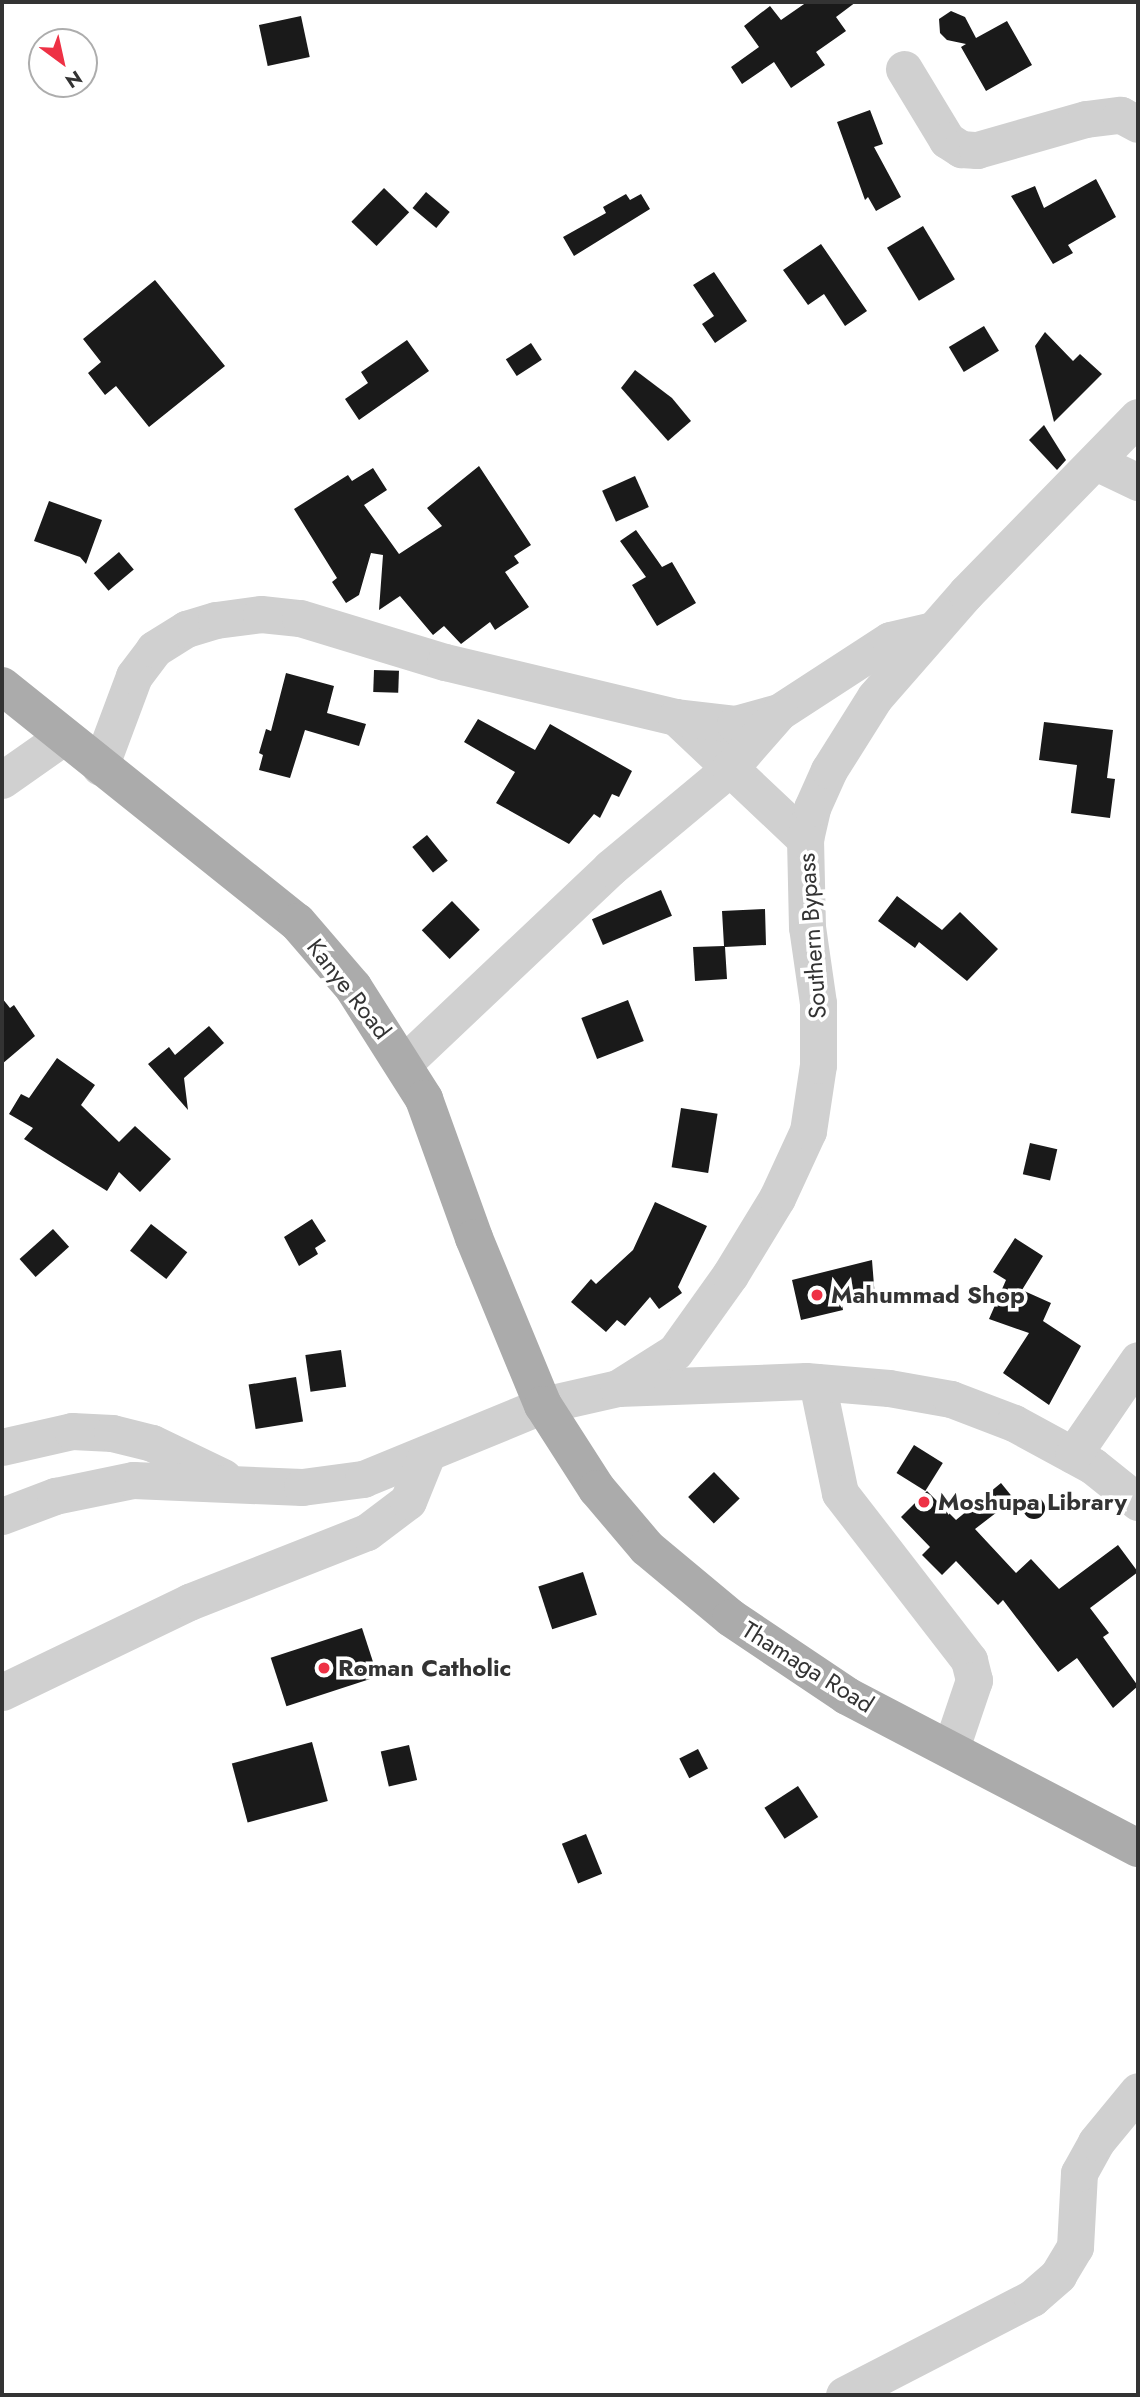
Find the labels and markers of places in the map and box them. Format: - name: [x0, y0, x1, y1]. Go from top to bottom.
- place label: Mahummad Shop: [831, 1281, 1025, 1309]
- marker: Mahummad Shop: [809, 1287, 825, 1303]
- place label: Moshupa Library: [938, 1488, 1127, 1516]
- marker: Moshupa Library: [916, 1494, 932, 1510]
- place label: Roman Catholic: [338, 1654, 511, 1682]
- marker: Roman Catholic: [316, 1660, 332, 1676]

